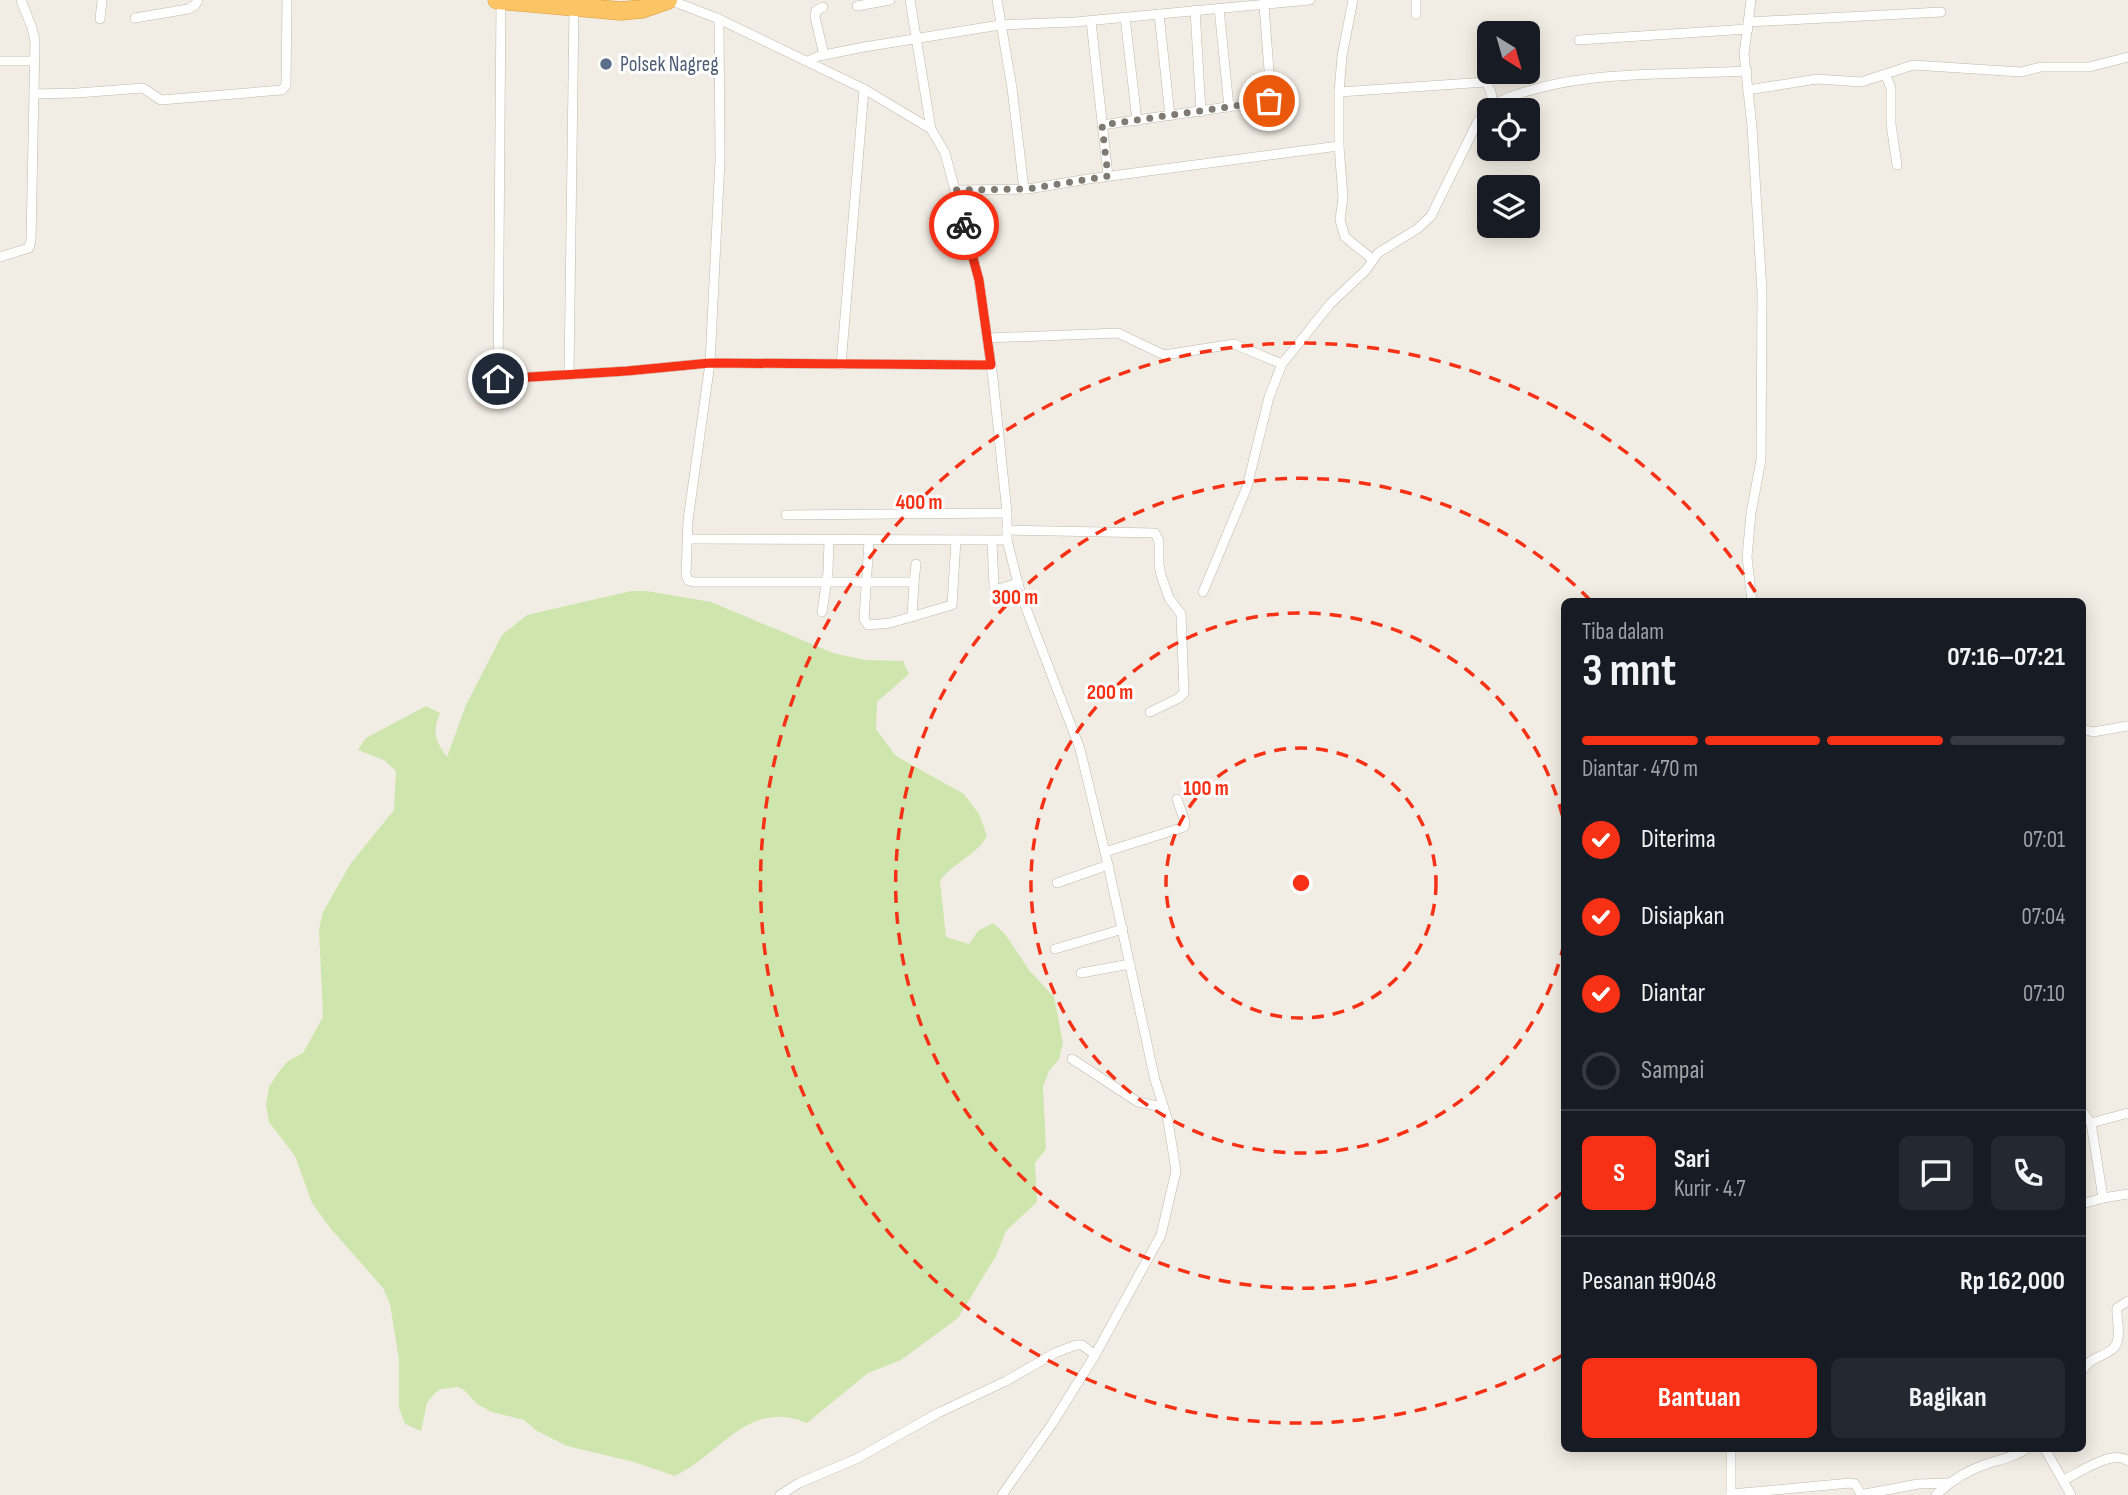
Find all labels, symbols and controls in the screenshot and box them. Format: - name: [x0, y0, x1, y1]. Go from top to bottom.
- north arrow: [1477, 21, 1540, 84]
- map controls: [1477, 21, 1540, 238]
- place label: Polsek Nagreg: [620, 52, 719, 77]
- marker: Polsek Nagreg: [598, 56, 614, 72]
- pin: [1239, 71, 1299, 131]
- icon: bag: [1250, 82, 1288, 120]
- button: locate: [1477, 98, 1540, 161]
- button: layers: [1477, 175, 1540, 238]
- courier: [929, 190, 999, 260]
- icon: bike: [945, 206, 983, 244]
- pin: [468, 349, 528, 409]
- icon: home: [479, 360, 517, 398]
- text: 400 m: [896, 490, 942, 515]
- text: 300 m: [992, 585, 1038, 610]
- text: Tiba dalam: [1582, 618, 1664, 646]
- text: 07:16–07:21: [1947, 642, 2065, 673]
- text: 3 mnt: [1582, 644, 1676, 699]
- text: 200 m: [1087, 680, 1133, 705]
- text: Diantar · 470 m: [1582, 755, 1698, 783]
- text: 100 m: [1183, 776, 1229, 801]
- icon: check: [1582, 821, 1620, 859]
- text: Diterima: [1641, 824, 1716, 855]
- text: 07:01: [2023, 826, 2065, 854]
- centre of rings: [1289, 871, 1313, 895]
- icon: check: [1582, 898, 1620, 936]
- text: Disiapkan: [1641, 901, 1725, 932]
- text: 07:04: [2022, 903, 2065, 931]
- icon: check: [1582, 975, 1620, 1013]
- text: Diantar: [1641, 978, 1705, 1009]
- text: 07:10: [2023, 980, 2065, 1008]
- text: Sampai: [1641, 1055, 1704, 1086]
- button: chat: [1899, 1136, 1973, 1210]
- button: phone: [1991, 1136, 2065, 1210]
- text: Sari: [1674, 1144, 1710, 1175]
- text: S: [1613, 1158, 1625, 1189]
- text: Kurir · 4.7: [1674, 1175, 1746, 1203]
- text: Pesanan #9048: [1582, 1266, 1716, 1297]
- text: Rp 162,000: [1960, 1266, 2065, 1297]
- button: Bantuan: [1582, 1358, 1817, 1438]
- button: Bagikan: [1831, 1358, 2065, 1438]

